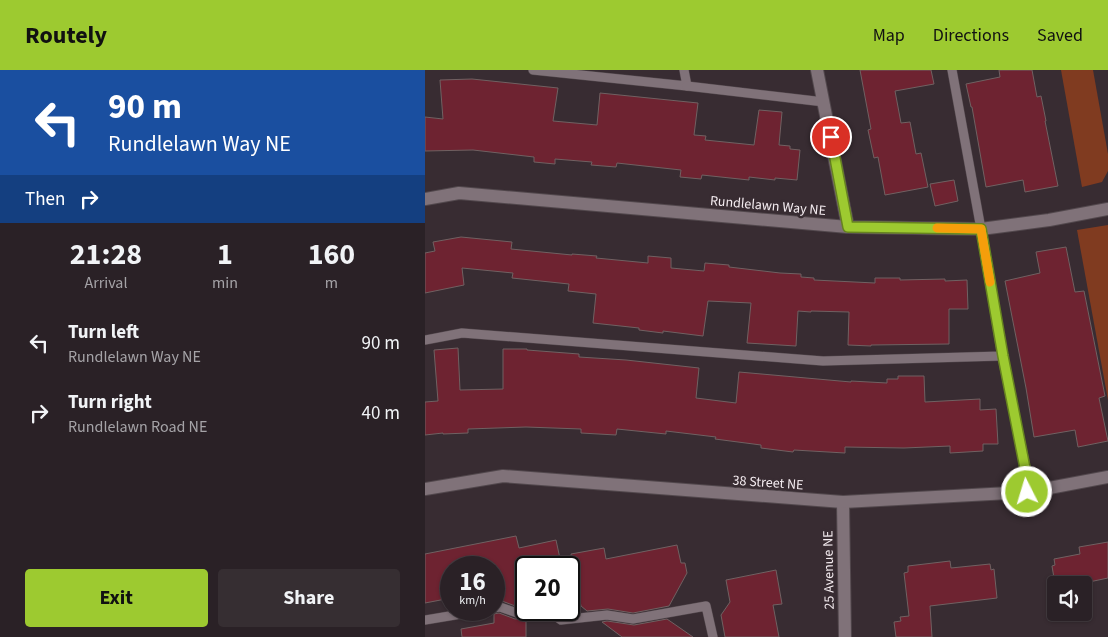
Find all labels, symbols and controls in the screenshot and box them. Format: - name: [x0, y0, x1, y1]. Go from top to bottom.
- text: Routely: [25, 18, 107, 53]
- text: Map: [873, 23, 905, 48]
- text: Directions: [933, 23, 1009, 48]
- text: Saved: [1037, 23, 1083, 48]
- text: 90 m: [108, 82, 182, 132]
- icon: left: [25, 90, 90, 155]
- pin: [810, 116, 852, 158]
- icon: arrive: [817, 123, 845, 151]
- text: Rundlelawn Way NE: [108, 128, 291, 160]
- icon: right: [75, 185, 103, 213]
- text: Then: [25, 186, 65, 213]
- street label: Rundlelawn Way NE: [709, 191, 827, 221]
- text: 21:28: [70, 233, 142, 276]
- text: 1: [217, 233, 233, 276]
- text: 160: [308, 233, 355, 276]
- text: Arrival: [84, 272, 127, 294]
- text: min: [212, 272, 238, 294]
- text: m: [325, 272, 338, 294]
- text: Turn left: [68, 319, 139, 346]
- icon: left: [25, 329, 53, 357]
- text: 90 m: [362, 330, 400, 357]
- text: Rundlelawn Way NE: [68, 346, 201, 368]
- text: Turn right: [68, 389, 152, 416]
- icon: right: [25, 399, 53, 427]
- text: 40 m: [362, 400, 400, 427]
- text: Rundlelawn Road NE: [68, 416, 207, 438]
- position arrow: [1000, 465, 1052, 517]
- street label: 38 Street NE: [732, 471, 804, 495]
- street label: 25 Avenue NE: [818, 530, 840, 610]
- speed limit sign: 20: [515, 556, 580, 621]
- text: 16: [459, 564, 486, 600]
- button: Exit: [25, 569, 208, 627]
- button: Share: [218, 569, 400, 627]
- map controls: [1047, 576, 1092, 621]
- button: sound: [1047, 576, 1092, 621]
- text: km/h: [459, 592, 486, 609]

